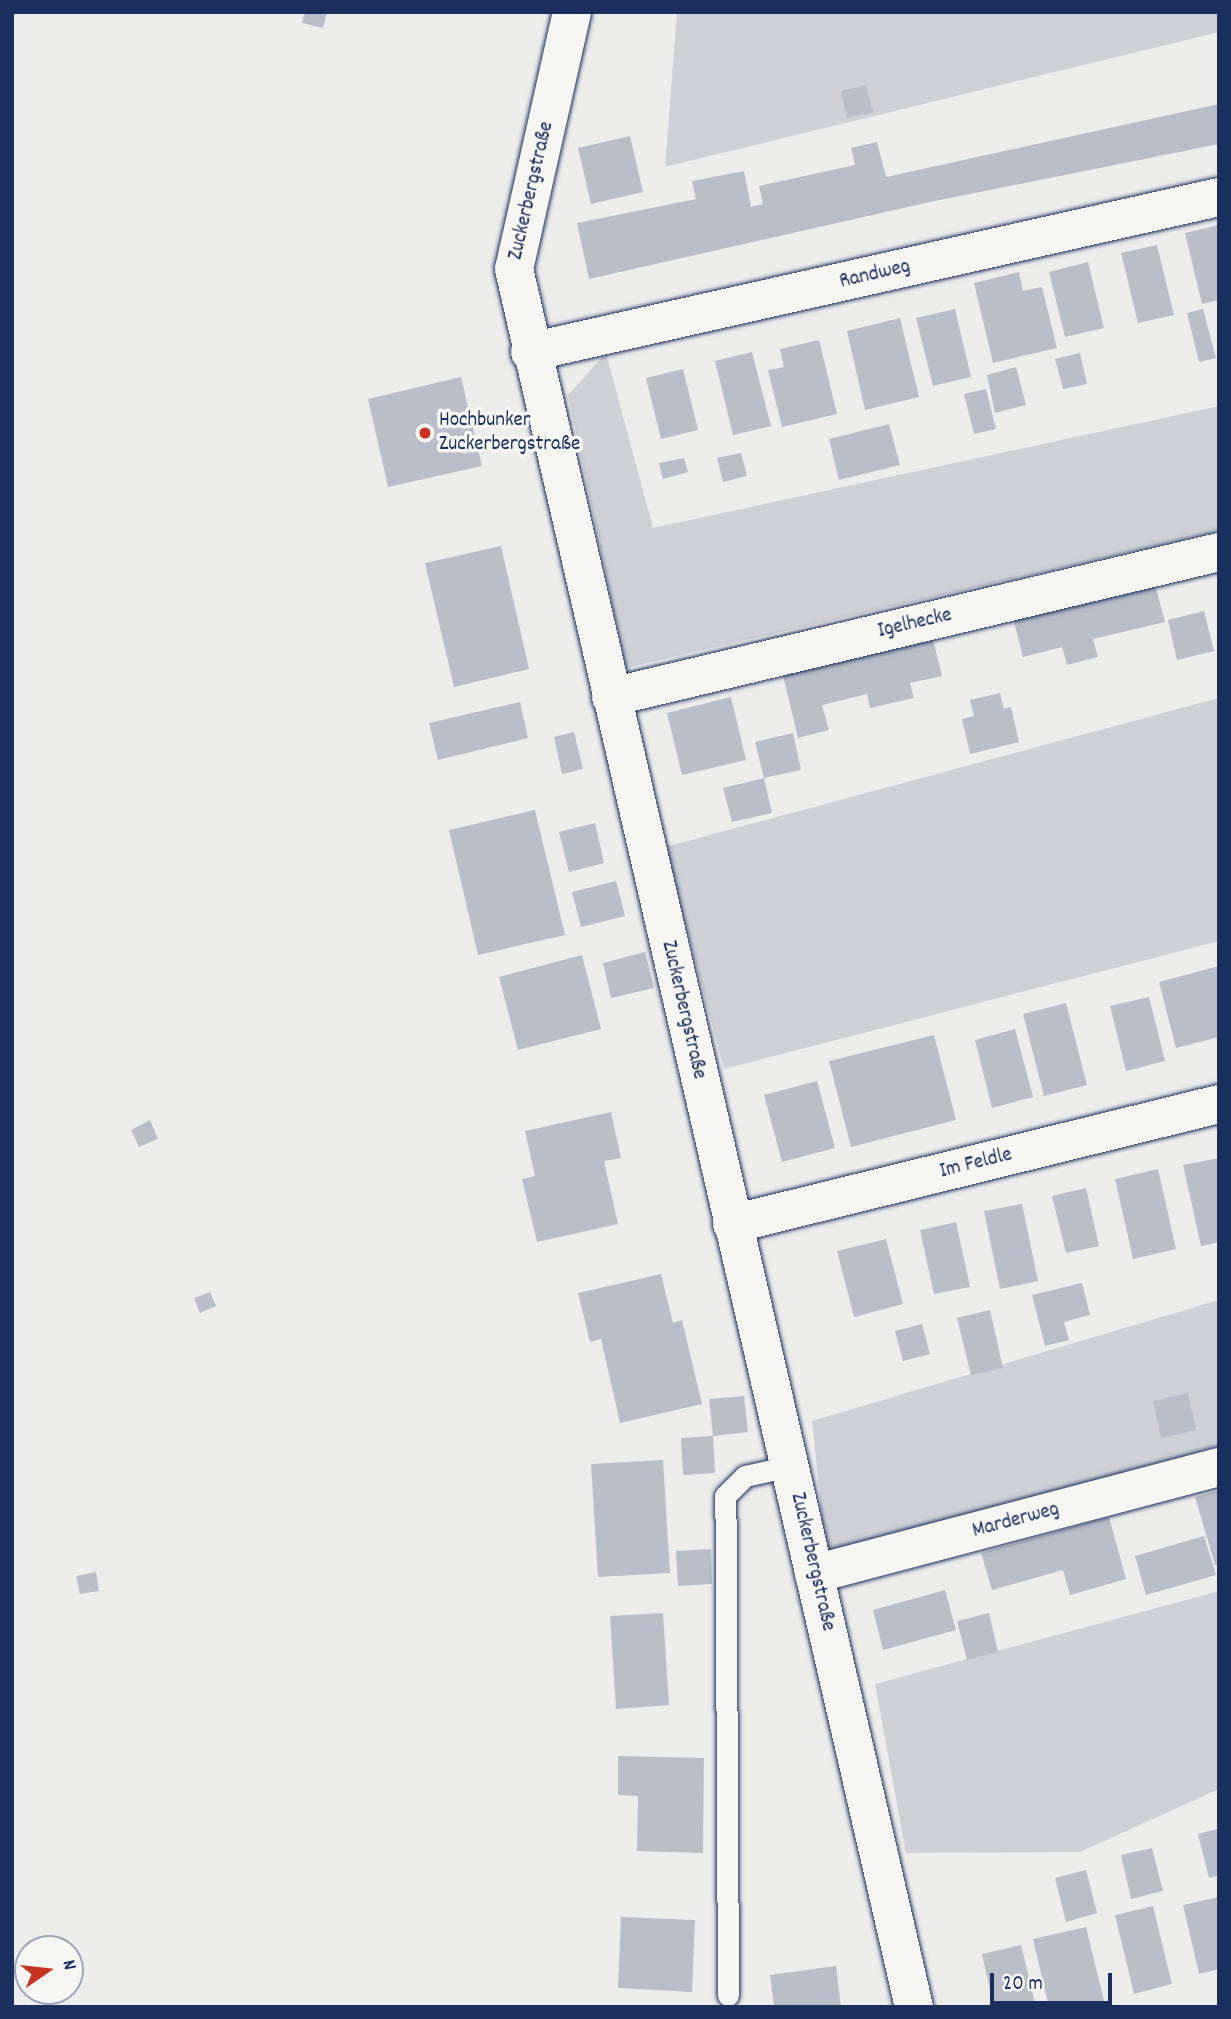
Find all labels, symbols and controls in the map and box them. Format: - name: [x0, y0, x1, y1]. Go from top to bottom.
- street label: Zuckerbergstraße: [504, 119, 560, 263]
- street label: Randweg: [837, 255, 913, 295]
- place label: Hochbunker Zuckerbergstraße: [439, 408, 580, 458]
- marker: Hochbunker Zuckerbergstraße: [417, 425, 433, 441]
- street label: Igelhecke: [876, 603, 954, 645]
- street label: Zuckerbergstraße: [655, 938, 711, 1082]
- street label: Im Feldle: [937, 1143, 1015, 1185]
- street label: Zuckerbergstraße: [784, 1490, 840, 1634]
- street label: Marderweg: [970, 1497, 1062, 1545]
- north arrow: [14, 1935, 84, 2005]
- text: N: [54, 1957, 82, 1973]
- scale bar: [993, 1960, 1116, 2004]
- text: 20 m: [1003, 1970, 1043, 2000]

